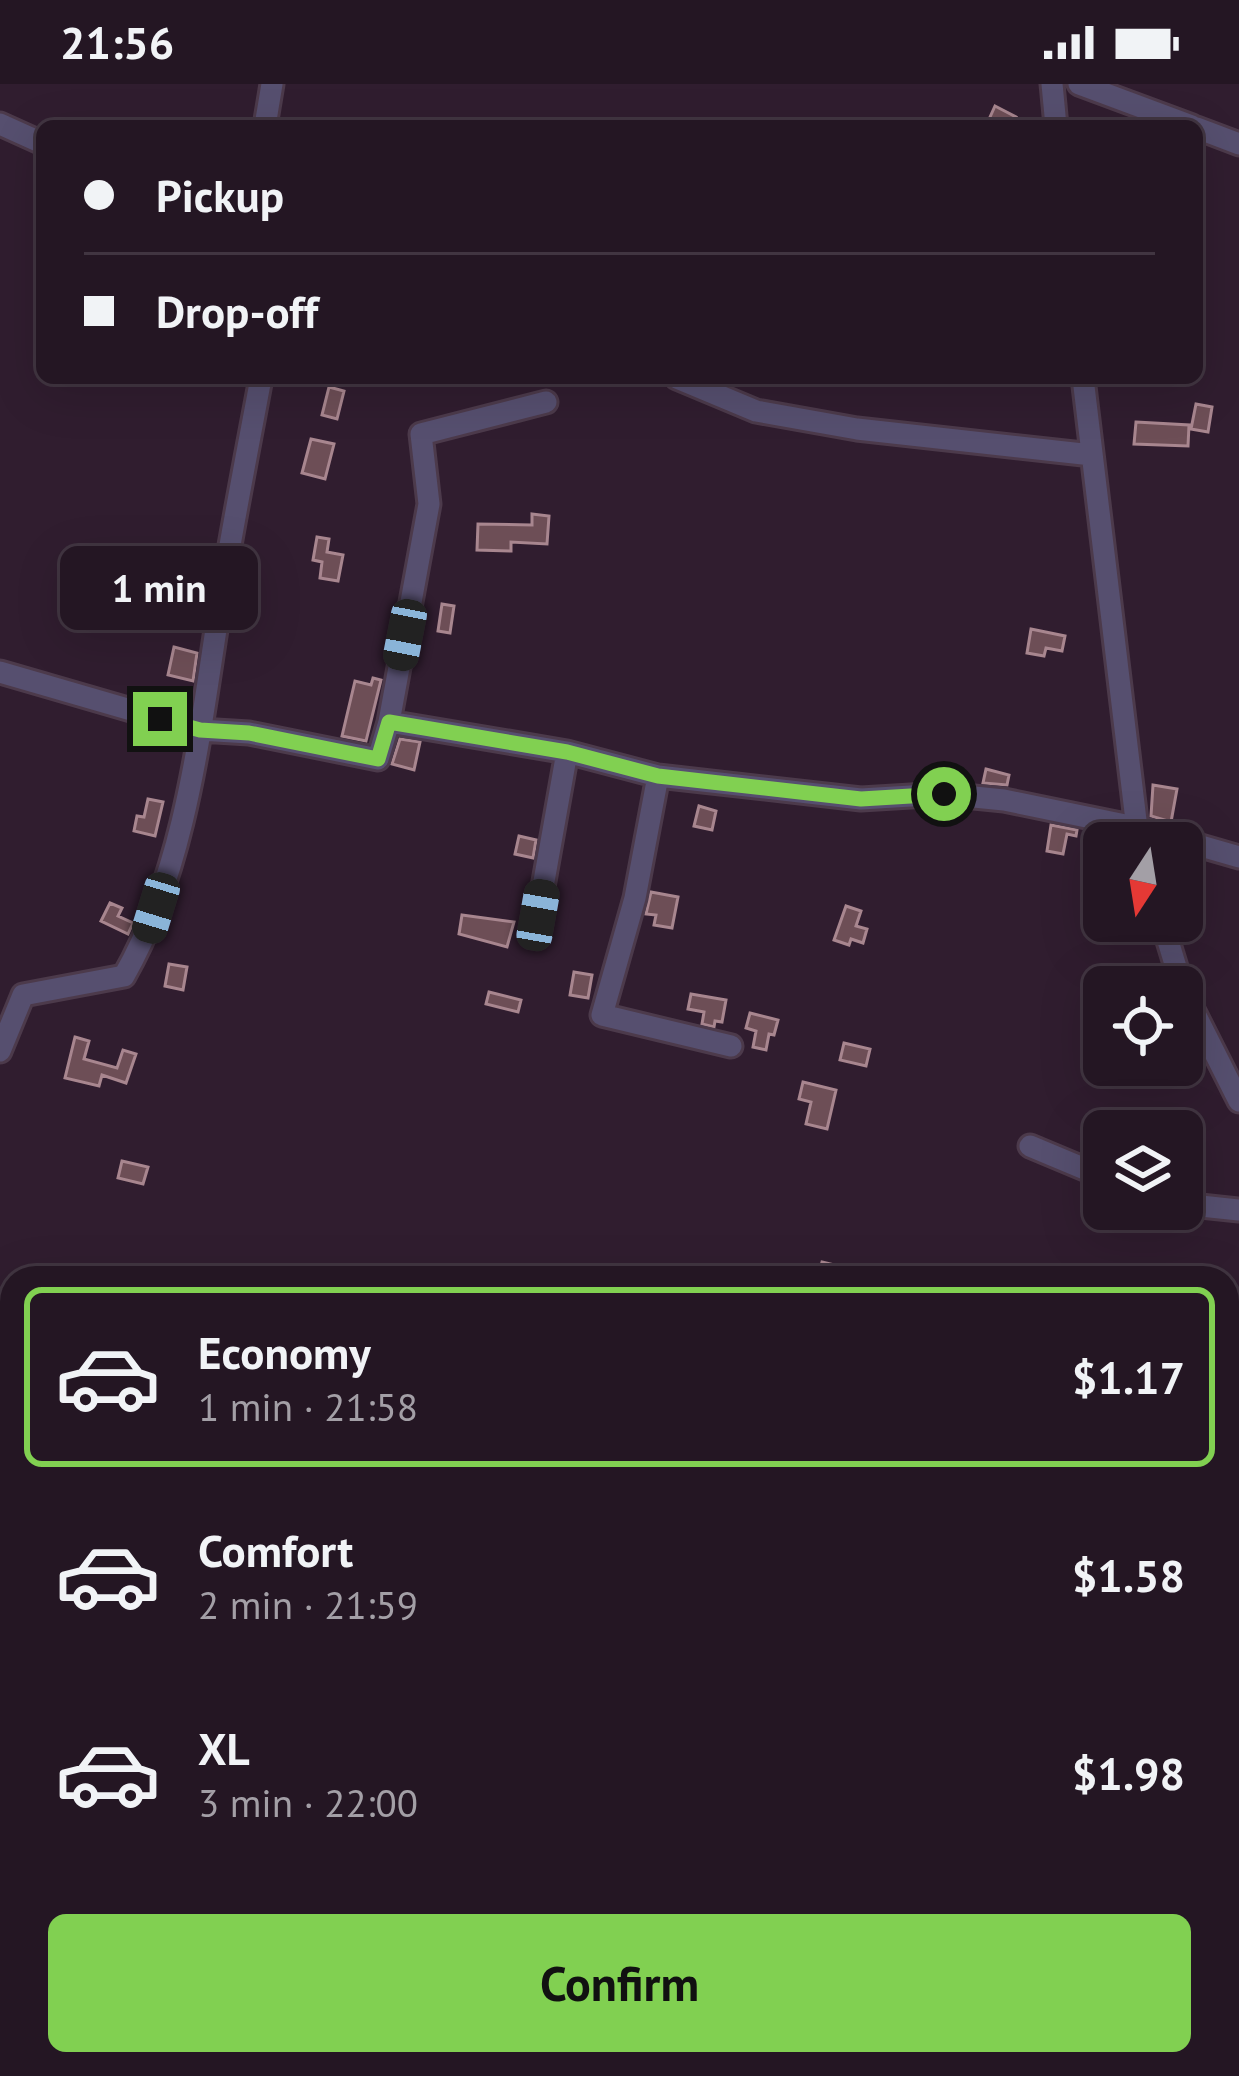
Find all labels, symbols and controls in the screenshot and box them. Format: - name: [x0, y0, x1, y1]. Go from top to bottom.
- text: 21:56: [60, 13, 174, 71]
- text: Pickup: [156, 166, 284, 224]
- text: Drop-off: [156, 282, 318, 340]
- callout: 1 min: [61, 545, 259, 629]
- text: 1 min: [111, 562, 207, 613]
- car: [380, 596, 430, 674]
- route end: [133, 692, 187, 746]
- route start: [917, 767, 971, 821]
- north arrow: [1083, 822, 1203, 942]
- map controls: [1083, 822, 1203, 1230]
- car: [128, 868, 184, 948]
- car: [514, 876, 562, 954]
- button: locate: [1083, 966, 1203, 1086]
- button: layers: [1083, 1110, 1203, 1230]
- icon: car: [54, 1323, 162, 1431]
- text: Economy: [198, 1323, 371, 1381]
- text: $1.17: [1072, 1348, 1185, 1406]
- text: 1 min · 21:58: [198, 1381, 418, 1432]
- icon: car: [54, 1521, 162, 1629]
- text: Comfort: [198, 1521, 353, 1579]
- text: $1.58: [1072, 1546, 1185, 1604]
- text: 2 min · 21:59: [198, 1579, 418, 1630]
- icon: car: [54, 1719, 162, 1827]
- text: XL: [198, 1719, 250, 1777]
- text: $1.98: [1072, 1744, 1185, 1802]
- text: 3 min · 22:00: [198, 1777, 418, 1828]
- button: Confirm: [48, 1914, 1191, 2052]

